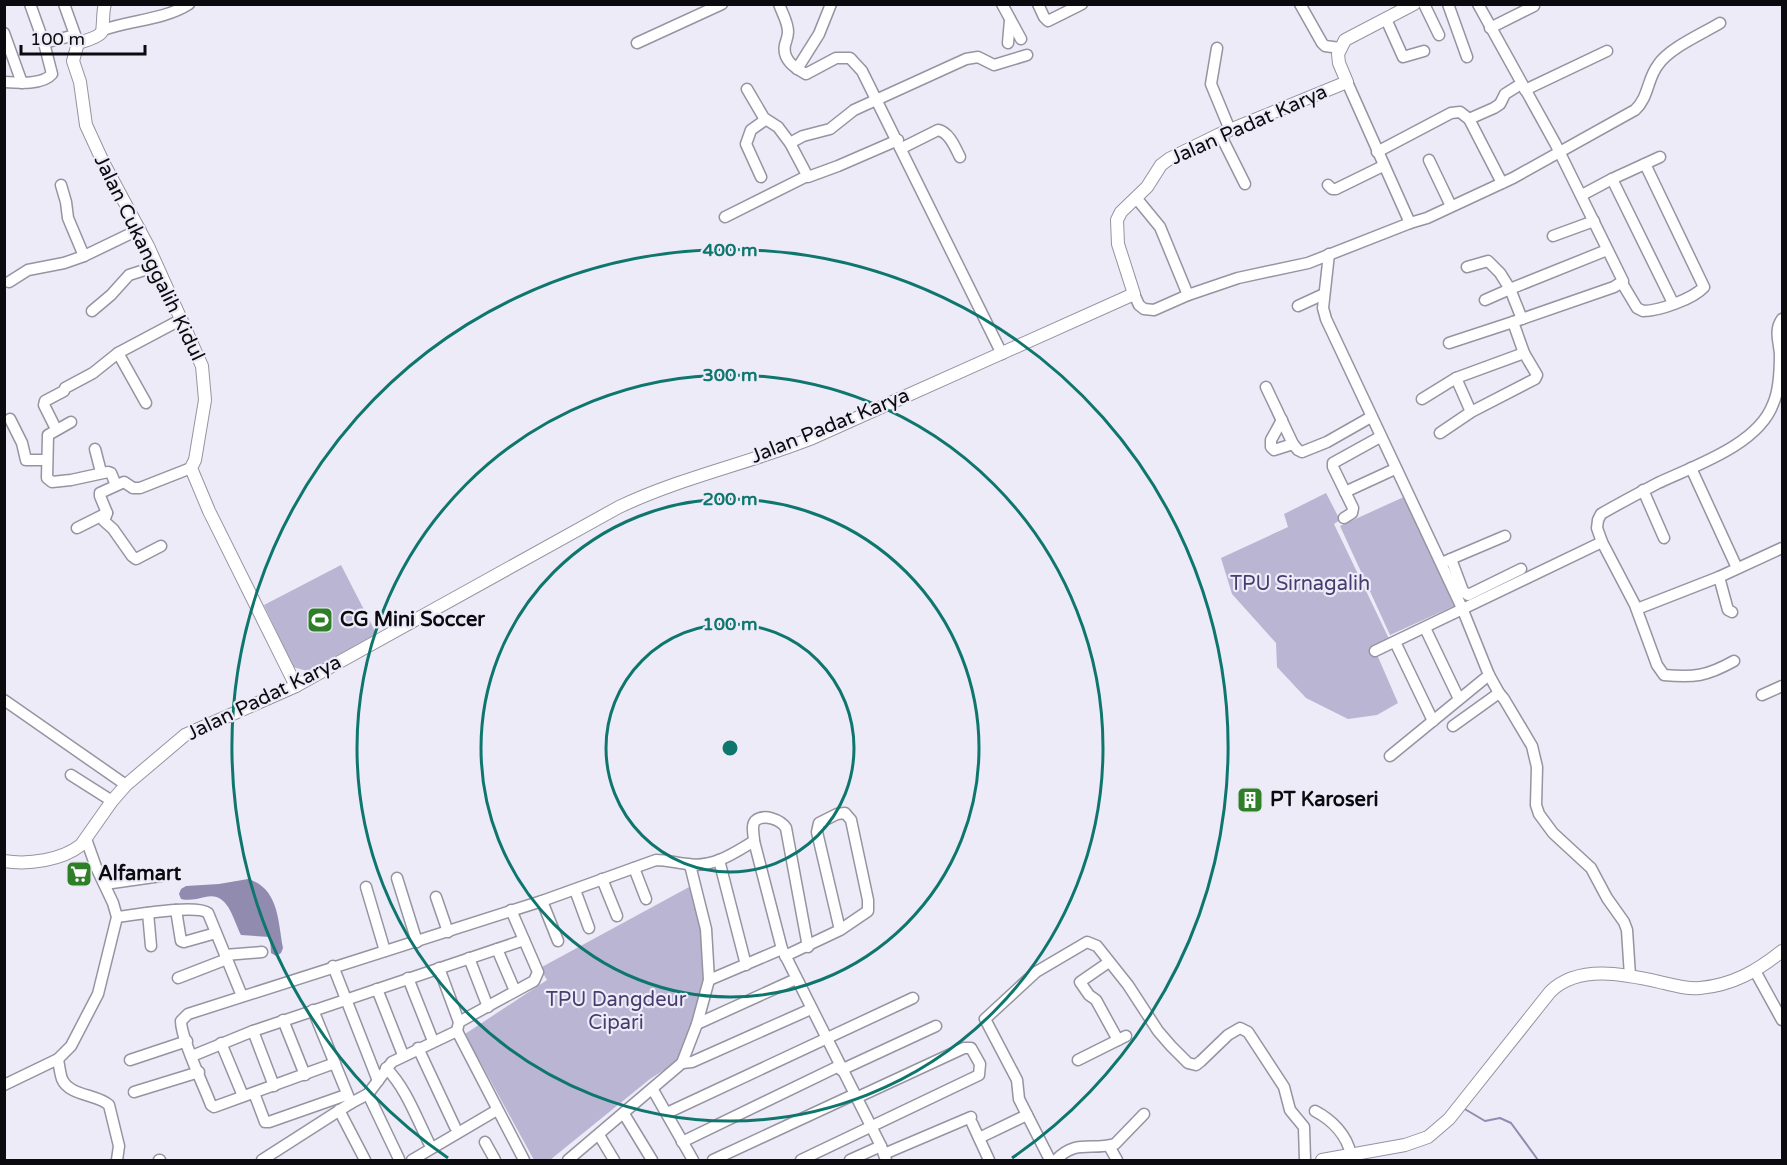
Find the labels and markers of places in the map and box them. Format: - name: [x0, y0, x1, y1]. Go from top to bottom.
- sports icon: CG Mini Soccer: [305, 605, 335, 635]
- place label: CG Mini Soccer: [340, 608, 485, 632]
- centre of rings: [720, 738, 740, 758]
- building icon: PT Karoseri: [1235, 785, 1265, 815]
- place label: PT Karoseri: [1270, 788, 1379, 812]
- supermarket icon: Alfamart: [64, 859, 94, 889]
- place label: Alfamart: [98, 862, 182, 886]

